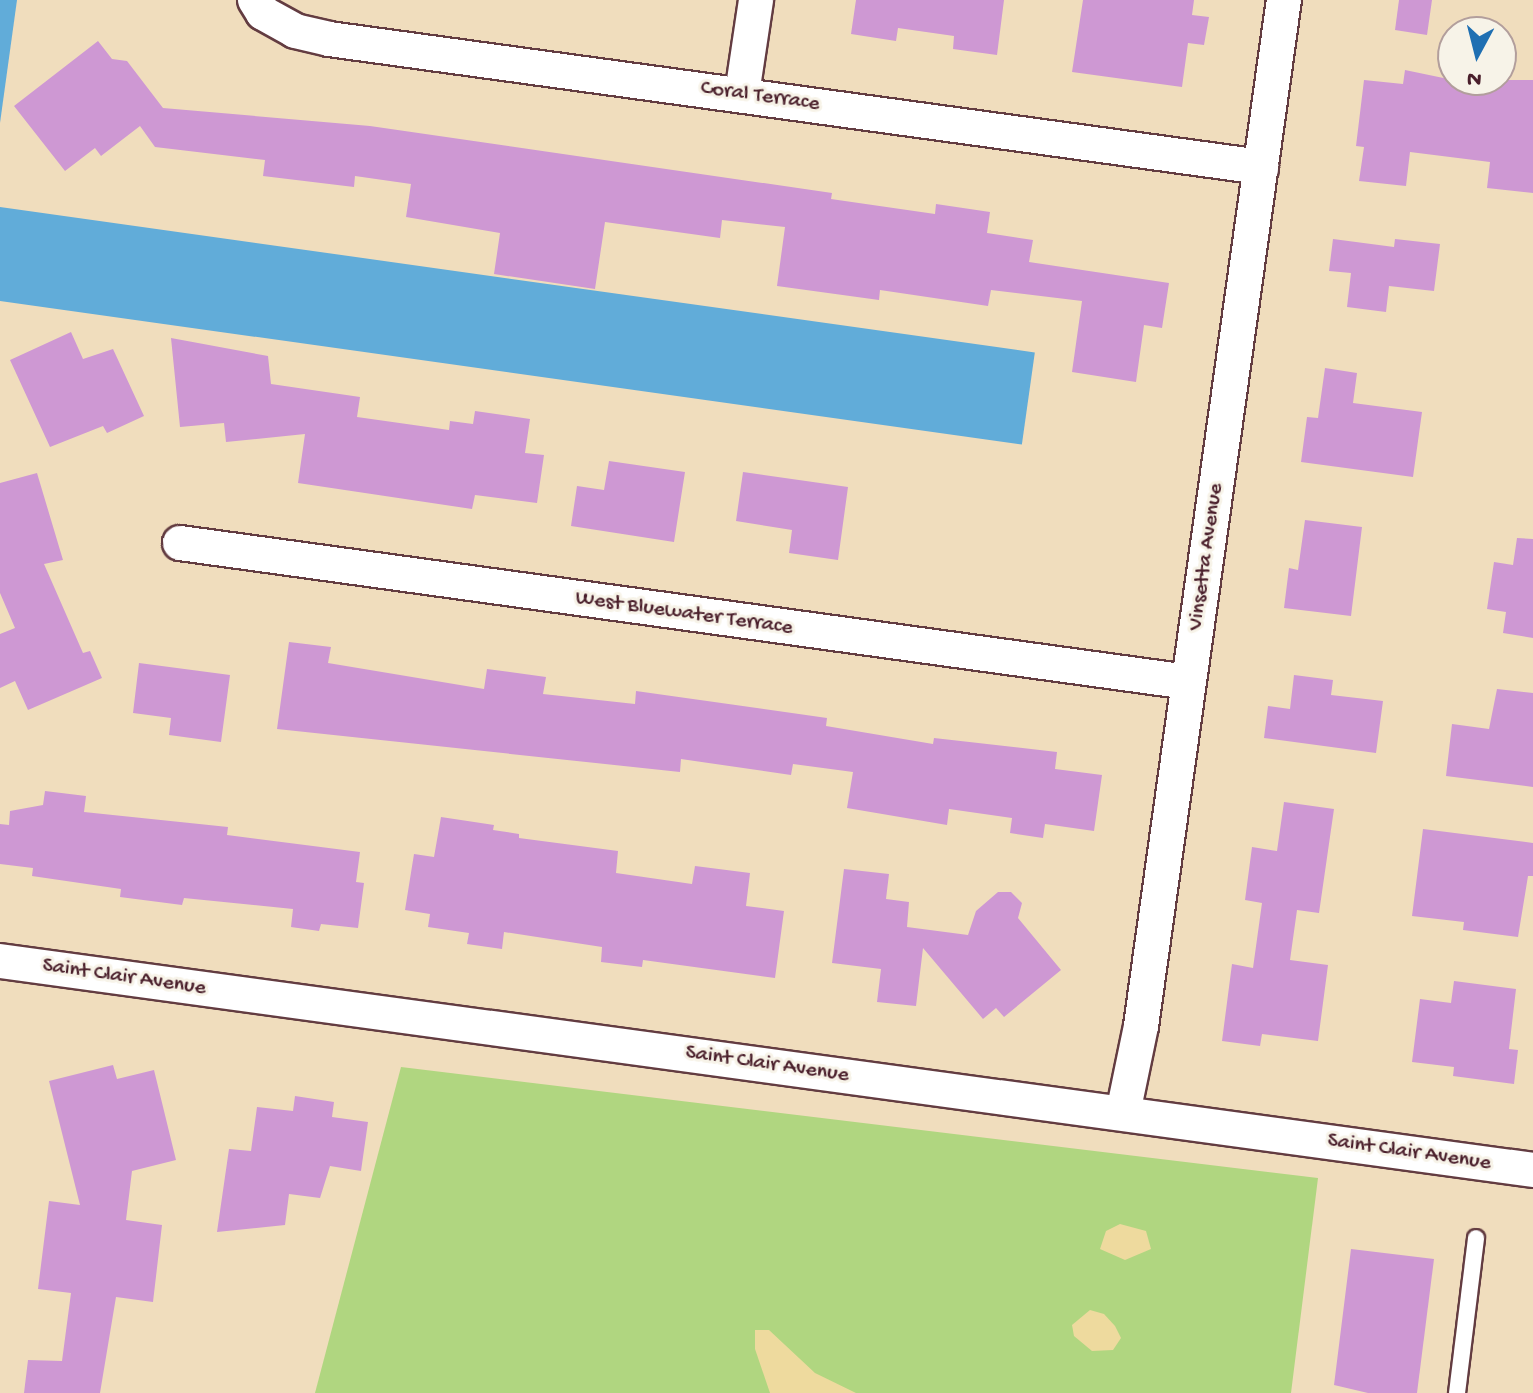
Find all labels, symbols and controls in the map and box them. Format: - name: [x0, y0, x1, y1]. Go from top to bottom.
- north arrow: [1437, 16, 1517, 96]
- text: N: [1466, 64, 1483, 92]
- street label: Coral Terrace: [699, 76, 821, 118]
- street label: Vinsetta Avenue: [1184, 482, 1230, 632]
- street label: West Bluewater Terrace: [574, 586, 794, 642]
- street label: Saint Clair Avenue: [41, 953, 207, 1003]
- street label: Saint Clair Avenue: [684, 1040, 850, 1090]
- street label: Saint Clair Avenue: [1326, 1128, 1492, 1178]

